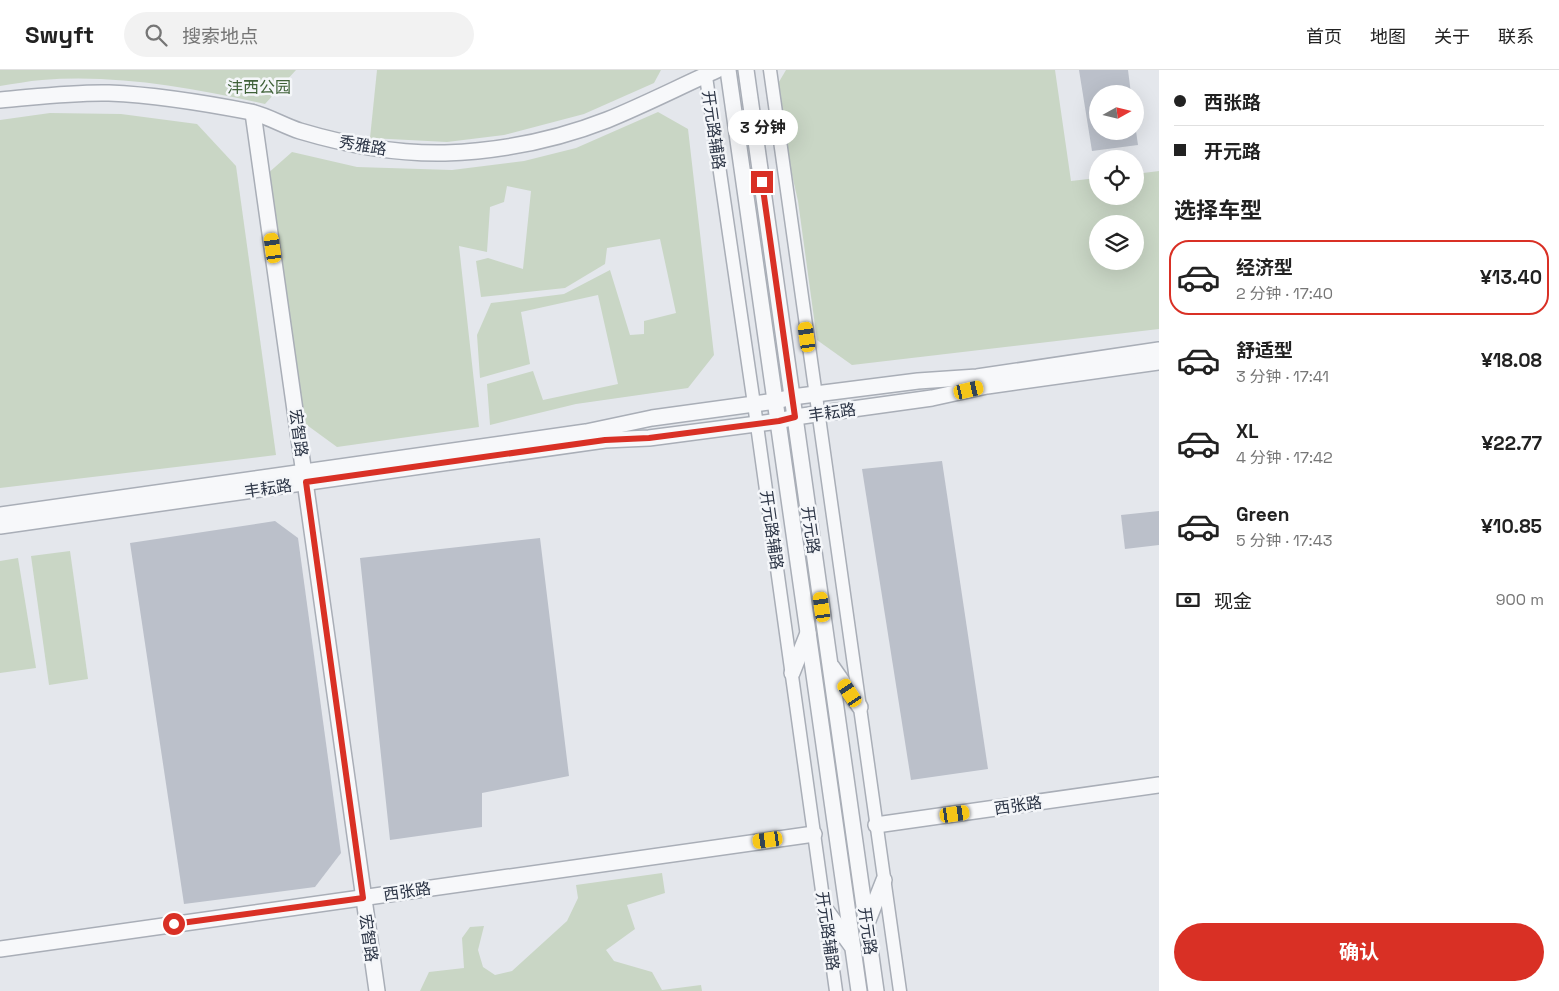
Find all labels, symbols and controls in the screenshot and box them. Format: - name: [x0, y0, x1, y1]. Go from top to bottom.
- search box: [124, 12, 474, 57]
- text: Swyft: [25, 19, 94, 50]
- icon: search: [142, 21, 170, 49]
- text: 搜索地点: [182, 24, 258, 49]
- text: 首页: [1306, 25, 1342, 48]
- text: 地图: [1370, 25, 1406, 48]
- text: 关于: [1434, 25, 1470, 48]
- text: 联系: [1498, 25, 1534, 48]
- park label: 沣西公园: [227, 77, 291, 98]
- north arrow: [1089, 85, 1144, 140]
- map controls: [1089, 85, 1144, 270]
- street label: 开元路辅路: [698, 89, 729, 171]
- text: 西张路: [1204, 90, 1261, 115]
- callout: 3 分钟: [727, 109, 797, 144]
- text: 3 分钟: [740, 117, 786, 138]
- street label: 秀雅路: [337, 131, 388, 160]
- text: 开元路: [1204, 139, 1261, 164]
- button: locate: [1089, 150, 1144, 205]
- route end: [751, 171, 773, 193]
- text: 选择车型: [1174, 196, 1262, 224]
- button: layers: [1089, 215, 1144, 270]
- car: [263, 232, 282, 264]
- icon: car: [1176, 255, 1221, 300]
- text: 经济型: [1236, 255, 1293, 280]
- text: ¥13.40: [1480, 265, 1542, 290]
- text: 2 分钟 · 17:40: [1236, 283, 1333, 304]
- car: [797, 321, 816, 353]
- icon: car: [1176, 338, 1221, 383]
- text: 舒适型: [1236, 338, 1293, 363]
- text: ¥18.08: [1481, 348, 1542, 373]
- text: 3 分钟 · 17:41: [1236, 366, 1329, 387]
- car: [952, 379, 985, 401]
- street label: 丰耘路: [807, 399, 857, 426]
- street label: 宏智路: [285, 408, 312, 458]
- text: XL: [1236, 419, 1259, 444]
- icon: car: [1176, 421, 1221, 466]
- text: ¥22.77: [1482, 431, 1542, 456]
- text: 4 分钟 · 17:42: [1236, 447, 1333, 468]
- street label: 丰耘路: [243, 475, 293, 502]
- street label: 开元路辅路: [756, 489, 787, 571]
- text: Green: [1236, 502, 1289, 527]
- icon: car: [1176, 504, 1221, 549]
- street label: 开元路: [797, 505, 824, 555]
- text: ¥10.85: [1481, 514, 1542, 539]
- text: 5 分钟 · 17:43: [1236, 530, 1332, 551]
- icon: cash: [1174, 586, 1202, 614]
- text: 现金: [1214, 589, 1252, 614]
- text: 900 m: [1496, 589, 1544, 610]
- car: [812, 591, 831, 623]
- car: [835, 676, 864, 710]
- street label: 西张路: [993, 792, 1043, 819]
- car: [939, 804, 970, 824]
- car: [752, 830, 783, 850]
- street label: 西张路: [382, 878, 432, 905]
- street label: 开元路辅路: [812, 890, 843, 972]
- street label: 开元路: [854, 906, 881, 956]
- route start: [163, 913, 185, 935]
- street label: 宏智路: [355, 913, 382, 963]
- button: 确认: [1174, 923, 1544, 981]

